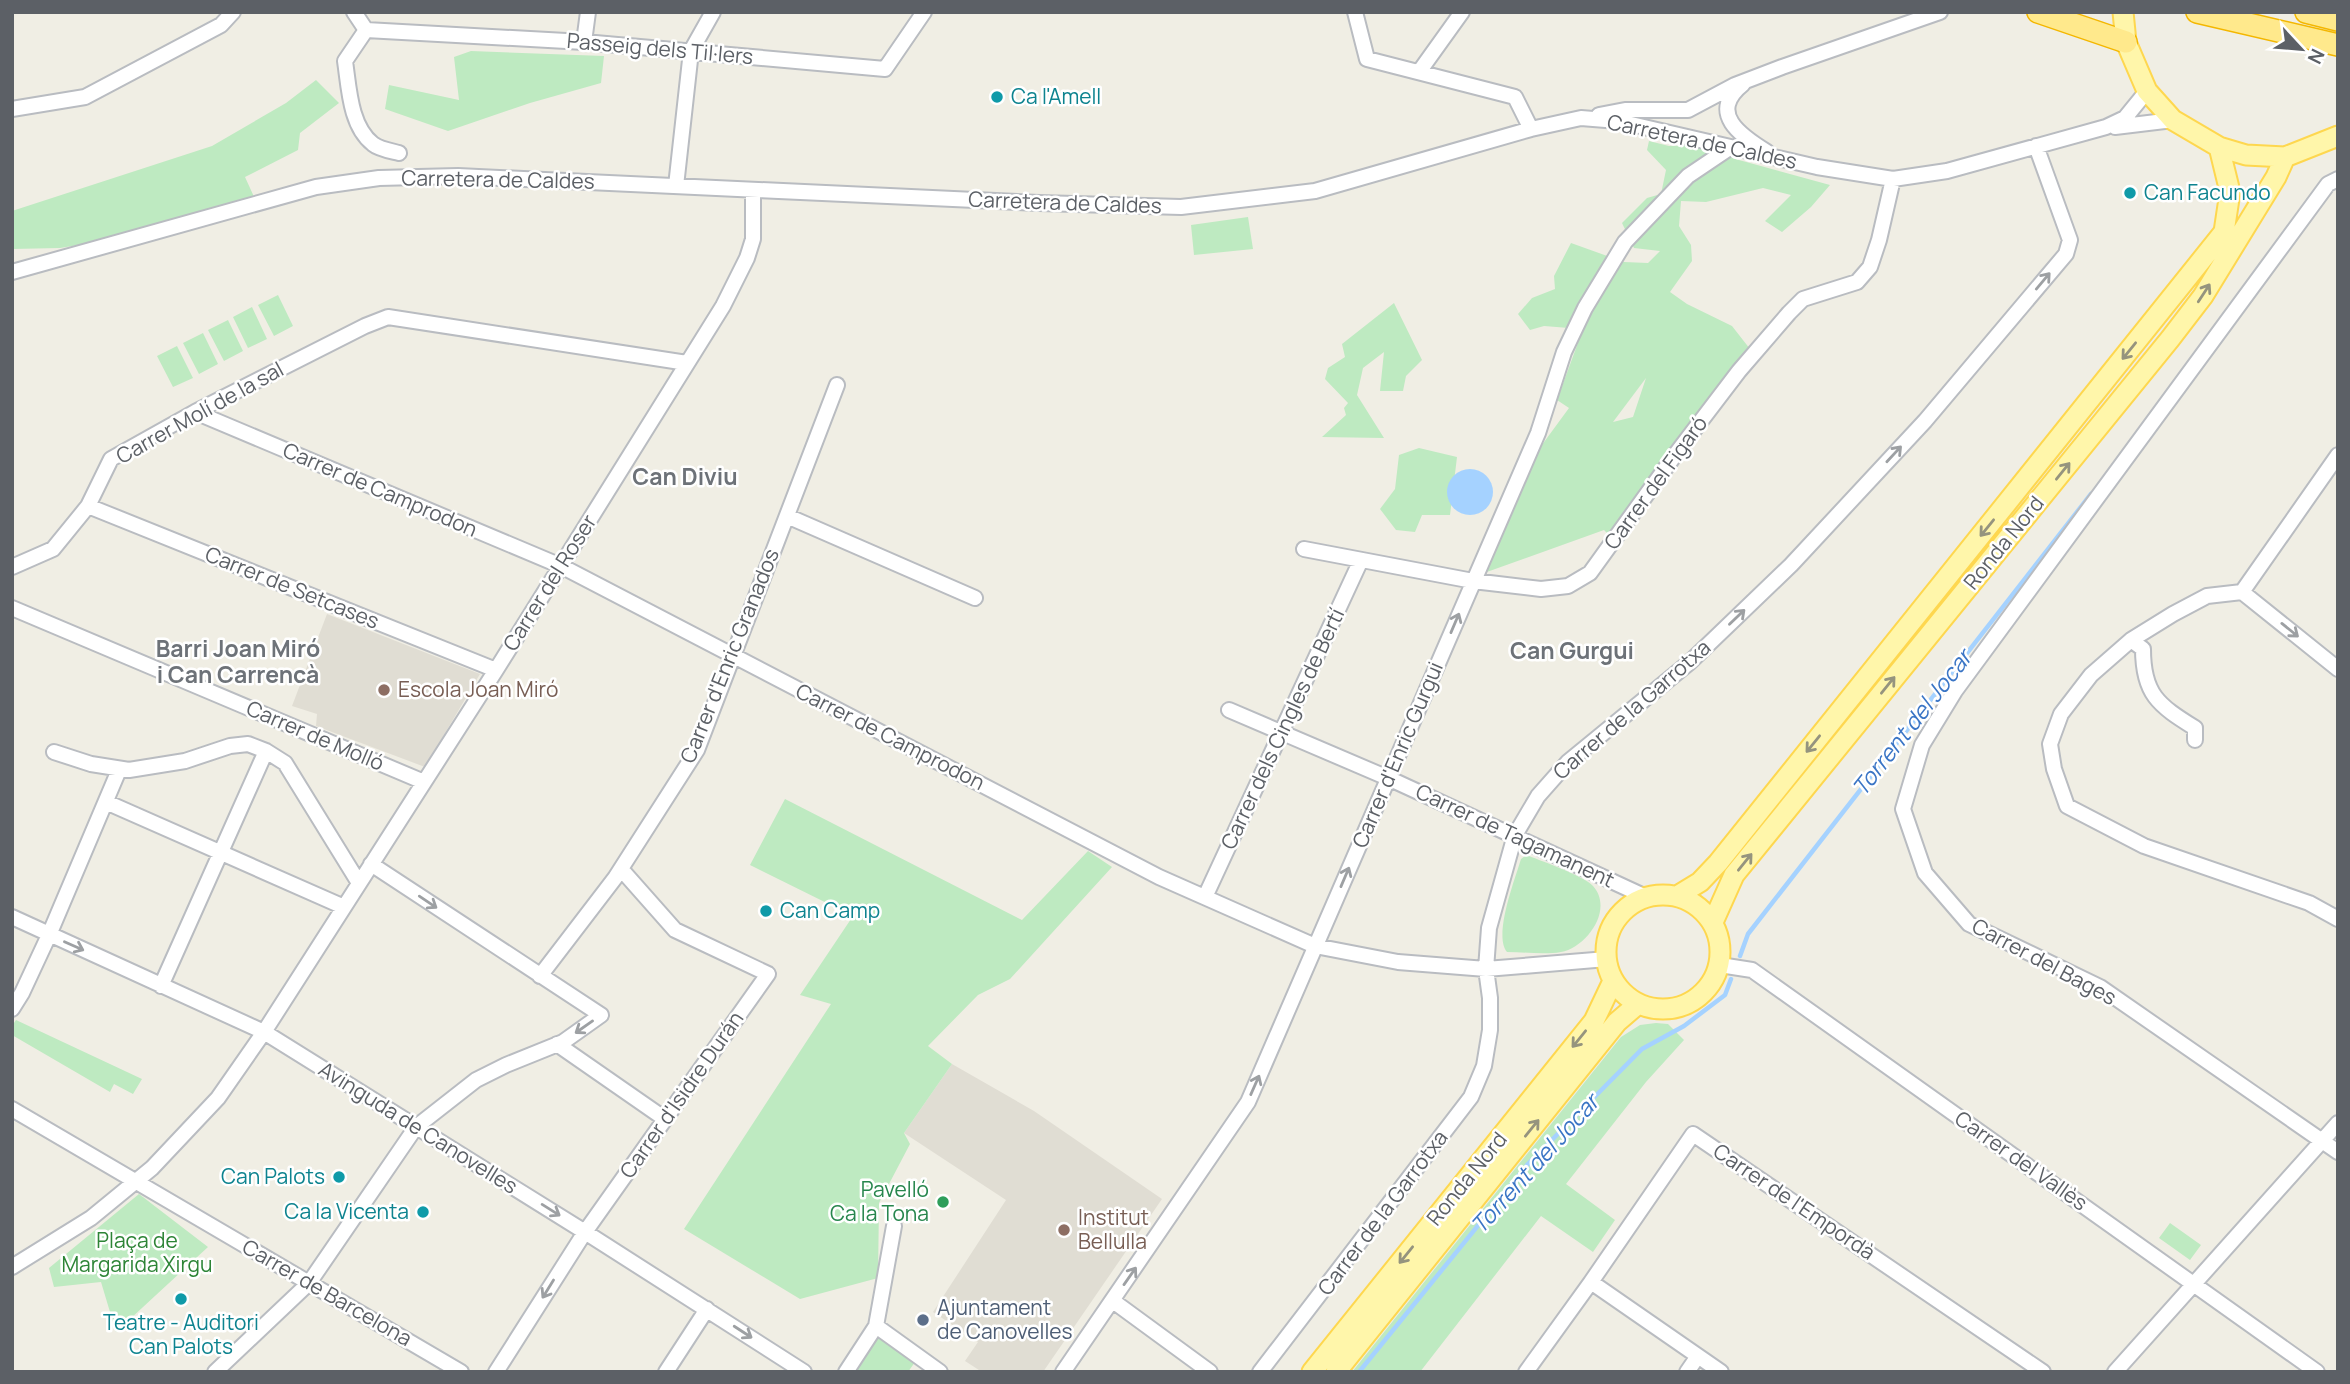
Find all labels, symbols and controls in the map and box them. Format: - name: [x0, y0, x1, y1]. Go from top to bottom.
- north arrow: [2266, 14, 2336, 84]
- street label: Passeig dels Til·lers: [566, 26, 754, 70]
- text: N: [2302, 45, 2331, 68]
- place label: Ca l'Amell: [1011, 82, 1101, 110]
- marker: Ca l'Amell: [989, 89, 1005, 105]
- street label: Carretera de Caldes: [1605, 107, 1800, 175]
- street label: Carretera de Caldes: [401, 163, 595, 195]
- place label: Can Facundo: [2144, 178, 2271, 206]
- street label: Carretera de Caldes: [968, 185, 1162, 219]
- marker: Can Facundo: [2122, 185, 2138, 201]
- one-way arrow: [2035, 273, 2051, 291]
- one-way arrow: [2197, 284, 2212, 303]
- one-way arrow: [2122, 341, 2137, 360]
- street label: Carrer Molí de la sal: [111, 355, 288, 470]
- street label: Carrer del Figaró: [1597, 410, 1713, 555]
- street label: Carrer de Camprodon: [279, 435, 482, 543]
- one-way arrow: [1886, 446, 1903, 463]
- district label: Can Diviu: [632, 460, 738, 492]
- one-way arrow: [2055, 463, 2071, 481]
- street label: Ronda Nord: [1957, 490, 2050, 595]
- street label: Carrer del Roser: [496, 509, 603, 656]
- one-way arrow: [1979, 519, 1994, 537]
- street label: Carrer de Setcases: [201, 539, 384, 635]
- street label: Carrer d'Enric Granados: [673, 544, 785, 767]
- street label: Carrer dels Cingles de Bertí: [1214, 604, 1350, 854]
- one-way arrow: [1728, 609, 1745, 626]
- one-way arrow: [1449, 613, 1462, 634]
- one-way arrow: [2280, 623, 2298, 638]
- district label: Barri Joan Miró i Can Carrencà: [156, 632, 320, 690]
- street label: Carrer de la Garrotxa: [1547, 633, 1716, 785]
- district label: Can Gurgui: [1510, 634, 1634, 666]
- water label: Torrent del Jocar: [1844, 640, 1980, 802]
- street label: Carrer d'Enric Gurgui: [1345, 657, 1449, 852]
- place label: Escola Joan Miró: [398, 675, 558, 703]
- street label: Carrer de Camprodon: [791, 676, 990, 796]
- one-way arrow: [1881, 677, 1896, 695]
- marker: Escola Joan Miró: [376, 682, 392, 698]
- street label: Carrer de Molló: [242, 693, 388, 777]
- one-way arrow: [1806, 734, 1821, 753]
- street label: Carrer de Tagamanent: [1412, 777, 1619, 893]
- one-way arrow: [1737, 853, 1752, 871]
- one-way arrow: [1339, 867, 1352, 888]
- one-way arrow: [418, 895, 437, 909]
- place label: Can Camp: [780, 896, 880, 924]
- marker: Can Camp: [758, 903, 774, 919]
- street label: Carrer del Bages: [1967, 911, 2122, 1011]
- one-way arrow: [63, 940, 84, 953]
- street label: Carrer d'Isidre Durán: [613, 1005, 749, 1183]
- one-way arrow: [575, 1020, 594, 1034]
- one-way arrow: [1571, 1030, 1587, 1048]
- street label: Avinguda de Canovelles: [314, 1055, 523, 1200]
- one-way arrow: [1249, 1075, 1262, 1097]
- water label: Torrent del Jocar: [1463, 1085, 1607, 1240]
- street label: Carrer del Vallès: [1950, 1104, 2093, 1216]
- one-way arrow: [1524, 1119, 1540, 1137]
- street label: Carrer de la Garrotxa: [1311, 1124, 1454, 1301]
- street label: Ronda Nord: [1420, 1126, 1513, 1231]
- street label: Carrer de l'Empordà: [1708, 1137, 1881, 1266]
- place label: Can Palots: [221, 1162, 325, 1190]
- marker: Can Palots: [331, 1169, 347, 1185]
- place label: Pavelló Ca la Tona: [830, 1175, 929, 1227]
- marker: Pavelló Ca la Tona: [935, 1194, 951, 1210]
- place label: Ca la Vicenta: [284, 1197, 409, 1225]
- place label: Institut Bellulla: [1078, 1203, 1149, 1255]
- marker: Ca la Vicenta: [415, 1204, 431, 1220]
- one-way arrow: [540, 1204, 560, 1218]
- marker: Institut Bellulla: [1056, 1222, 1072, 1238]
- park label: Plaça de Margarida Xirgu: [61, 1226, 213, 1278]
- street label: Carrer de Barcelona: [238, 1232, 417, 1352]
- one-way arrow: [1398, 1245, 1414, 1263]
- one-way arrow: [1123, 1266, 1137, 1286]
- one-way arrow: [541, 1279, 555, 1299]
- marker: Teatre - Auditori Can Palots: [173, 1291, 189, 1307]
- place label: Ajuntament de Canovelles: [937, 1293, 1073, 1345]
- place label: Teatre - Auditori Can Palots: [103, 1308, 259, 1360]
- marker: Ajuntament de Canovelles: [915, 1312, 931, 1328]
- one-way arrow: [733, 1325, 752, 1340]

